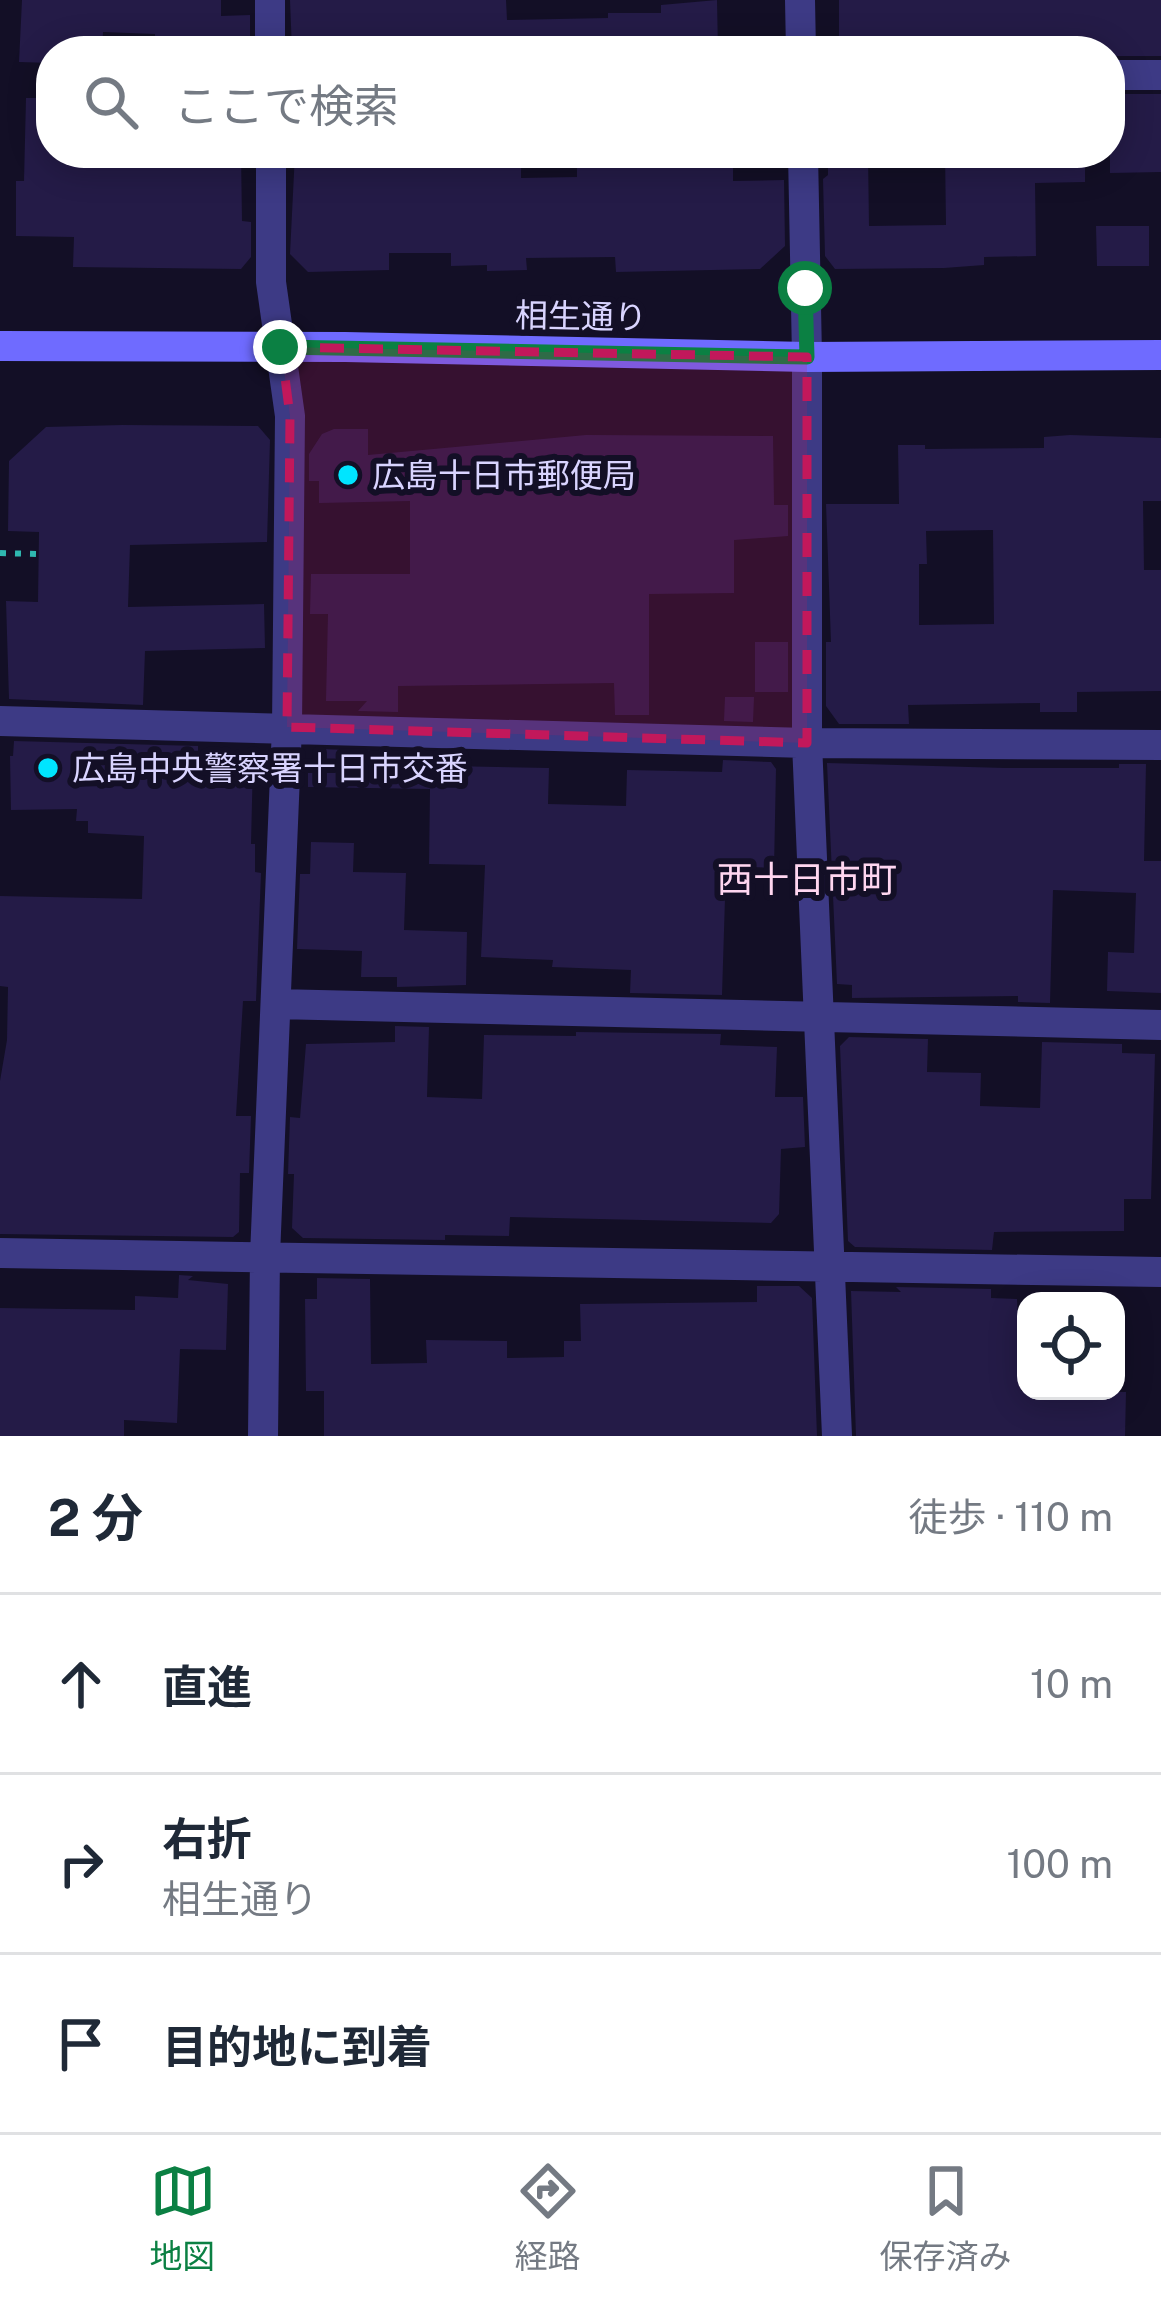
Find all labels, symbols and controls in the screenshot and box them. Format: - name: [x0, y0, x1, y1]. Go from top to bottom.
- search box: [36, 36, 1125, 168]
- icon: search: [78, 69, 144, 135]
- text: ここで検索: [174, 79, 399, 132]
- route start: [778, 261, 832, 315]
- street label: 相生通り: [515, 296, 647, 336]
- route end: [253, 320, 307, 374]
- place label: 広島十日市郵便局: [372, 456, 636, 494]
- marker: 広島十日市郵便局: [335, 462, 361, 488]
- place label: 広島中央警察署十日市交番: [72, 749, 468, 787]
- marker: 広島中央警察署十日市交番: [35, 755, 61, 781]
- district label: 西十日市町: [717, 858, 897, 900]
- map controls: [1017, 1292, 1125, 1400]
- button: locate: [1017, 1292, 1125, 1400]
- text: 2 分: [48, 1488, 143, 1547]
- text: 徒歩 · 110 m: [909, 1494, 1113, 1540]
- icon: ahead: [48, 1651, 114, 1717]
- text: 直進: [162, 1660, 252, 1713]
- text: 10 m: [1030, 1661, 1113, 1707]
- text: 右折: [162, 1812, 252, 1865]
- icon: right: [48, 1831, 114, 1897]
- text: 100 m: [1006, 1841, 1113, 1887]
- text: 相生通り: [162, 1876, 318, 1922]
- icon: arrive: [48, 2011, 114, 2077]
- text: 目的地に到着: [162, 2020, 432, 2073]
- tab: 地図: [150, 2158, 216, 2278]
- tab: 経路: [515, 2158, 581, 2278]
- tab: 保存済み: [880, 2158, 1012, 2278]

